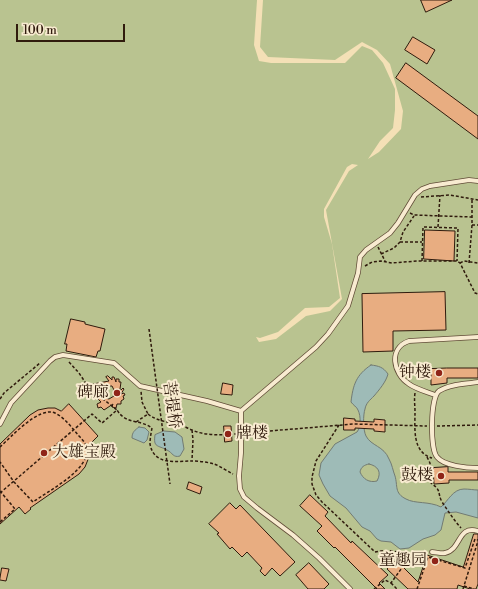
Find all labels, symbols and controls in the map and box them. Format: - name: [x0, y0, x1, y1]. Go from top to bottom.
- scale bar: [18, 16, 127, 42]
- text: 100 m: [23, 23, 57, 38]
- place label: 钟楼: [399, 363, 431, 383]
- marker: 钟楼: [434, 368, 444, 378]
- street label: 菩提桥: [158, 380, 184, 430]
- place label: 碑廊: [77, 383, 109, 403]
- marker: 碑廊: [112, 388, 122, 398]
- place label: 牌楼: [236, 424, 268, 444]
- marker: 牌楼: [223, 429, 233, 439]
- place label: 大雄宝殿: [52, 443, 116, 463]
- marker: 大雄宝殿: [39, 448, 49, 458]
- place label: 鼓楼: [401, 466, 433, 486]
- marker: 鼓楼: [436, 471, 446, 481]
- place label: 童趣园: [379, 551, 427, 571]
- marker: 童趣园: [430, 556, 440, 566]

